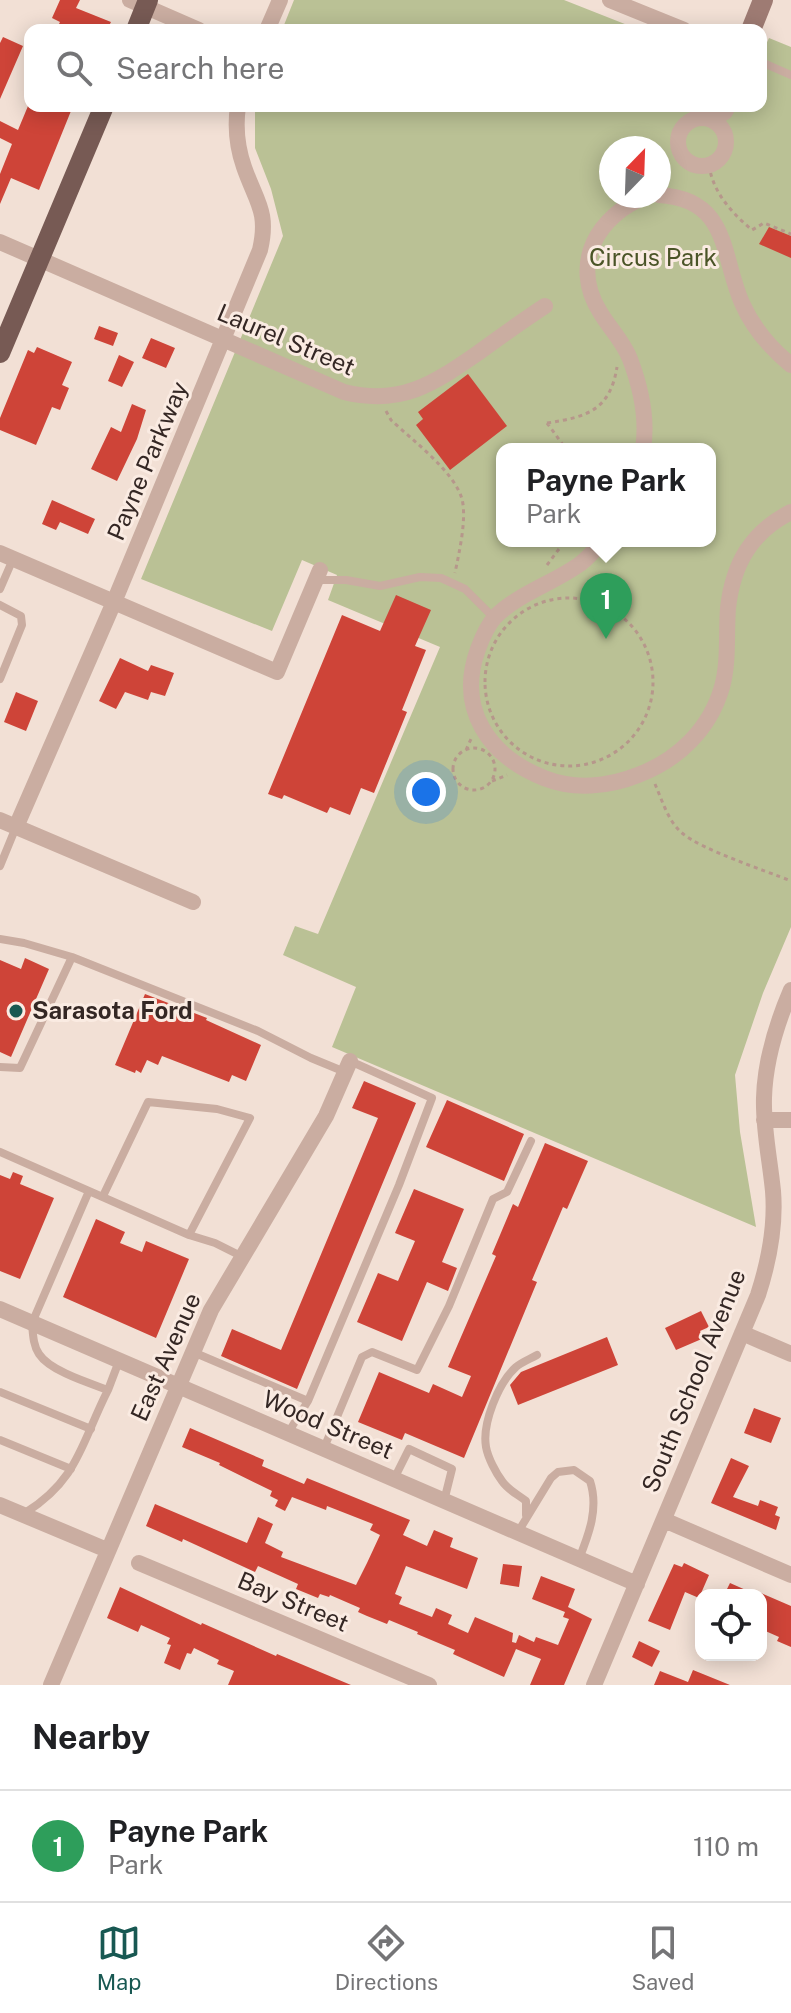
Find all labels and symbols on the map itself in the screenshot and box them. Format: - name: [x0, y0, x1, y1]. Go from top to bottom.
- north arrow: [599, 136, 671, 208]
- park label: Circus Park: [589, 243, 717, 271]
- street label: Laurel Street: [213, 298, 359, 381]
- street label: Payne Parkway: [101, 377, 193, 544]
- pin: 1: [580, 573, 632, 639]
- your location: [406, 772, 446, 812]
- place label: Sarasota Ford: [32, 996, 193, 1024]
- marker: Sarasota Ford: [7, 1002, 25, 1020]
- street label: South School Avenue: [636, 1265, 751, 1496]
- street label: East Avenue: [124, 1288, 206, 1425]
- street label: Wood Street: [259, 1384, 398, 1464]
- street label: Bay Street: [234, 1565, 353, 1637]

